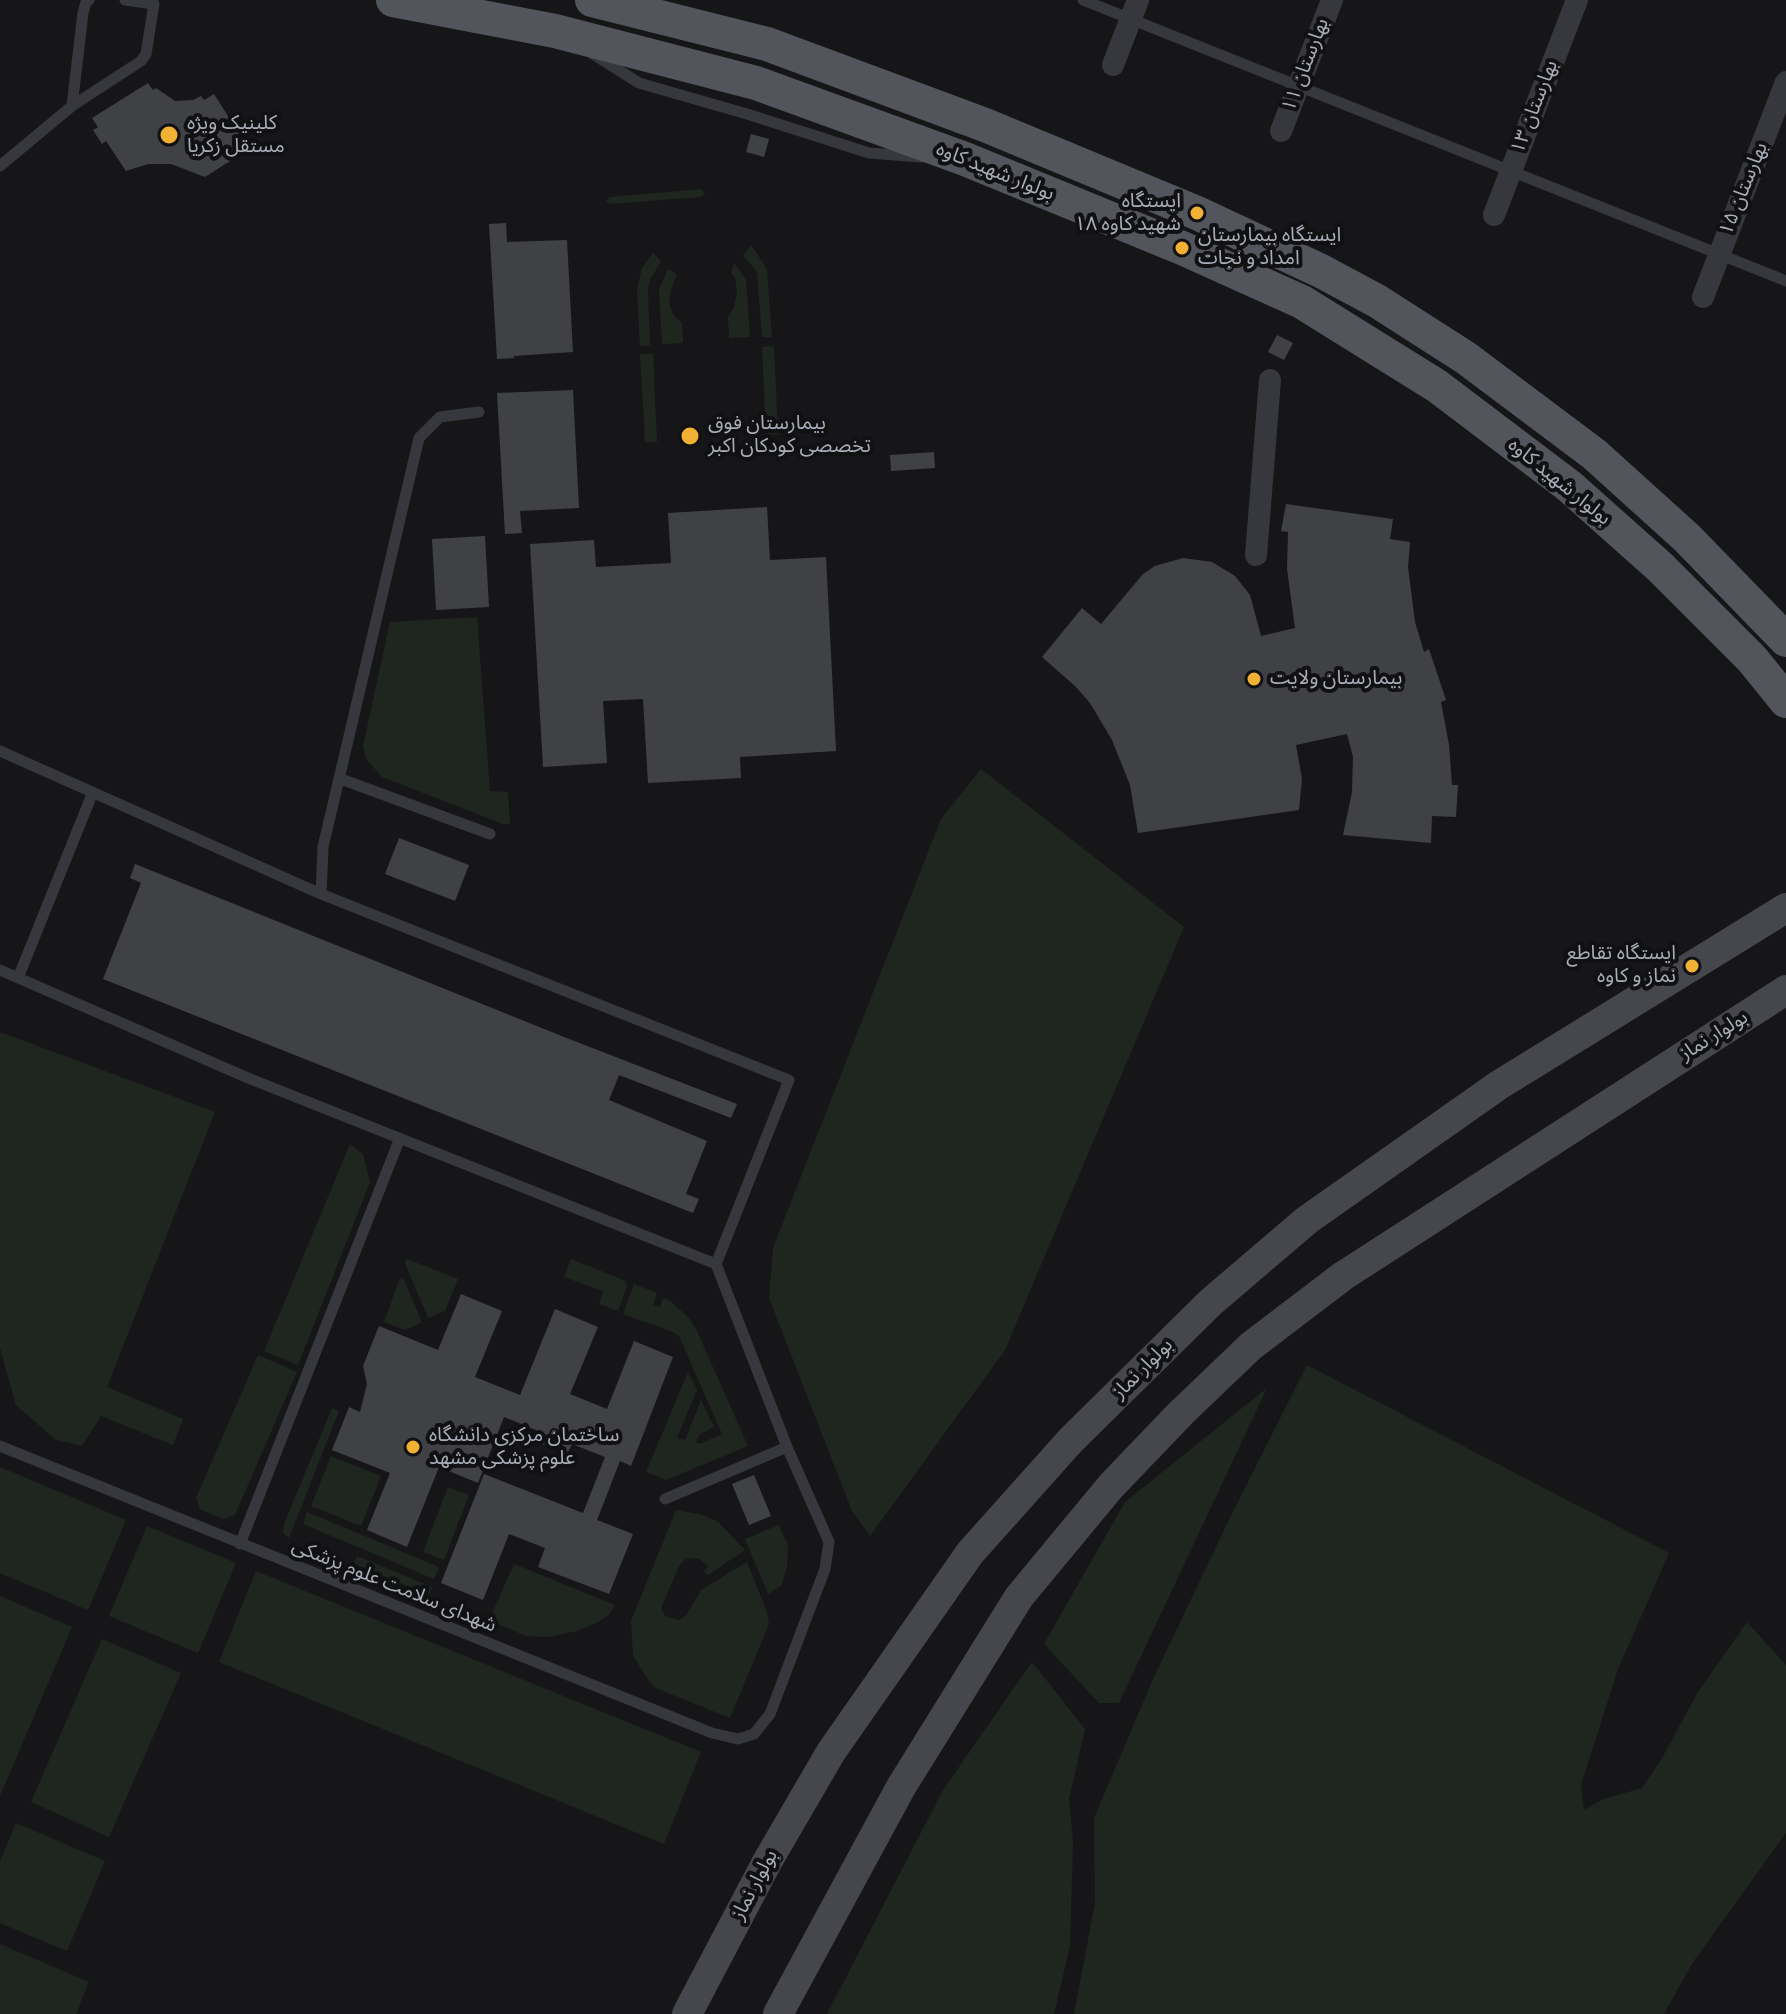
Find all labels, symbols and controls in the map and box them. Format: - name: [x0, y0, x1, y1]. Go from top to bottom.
- street label: بهارستان ۱۱: [1277, 15, 1335, 115]
- street label: بهارستان ۱۳: [1506, 57, 1564, 157]
- place label: کلینیک ویژه مستقل زکریا: [187, 112, 285, 159]
- marker: کلینیک ویژه مستقل زکریا: [158, 124, 180, 146]
- street label: بولوار شهید کاوه: [932, 137, 1058, 207]
- street label: بهارستان ۱۵: [1715, 139, 1773, 239]
- place label: ایستگاه شهید کاوه ۱۸: [1074, 190, 1181, 237]
- marker: ایستگاه شهید کاوه ۱۸: [1188, 204, 1206, 222]
- place label: ایستگاه بیمارستان امداد و نجات: [1198, 224, 1341, 271]
- marker: ایستگاه بیمارستان امداد و نجات: [1173, 239, 1191, 257]
- place label: بیمارستان فوق تخصصی کودکان اکبر: [708, 412, 871, 459]
- marker: بیمارستان فوق تخصصی کودکان اکبر: [679, 425, 701, 447]
- street label: بولوار شهید کاوه: [1503, 433, 1615, 531]
- place label: بیمارستان ولایت: [1270, 667, 1402, 691]
- marker: بیمارستان ولایت: [1245, 670, 1263, 688]
- place label: ایستگاه تقاطع نماز و کاوه: [1566, 942, 1676, 989]
- marker: ایستگاه تقاطع نماز و کاوه: [1683, 957, 1701, 975]
- street label: بولوار نماز: [1675, 1006, 1753, 1066]
- street label: بولوار نماز: [1108, 1334, 1178, 1404]
- place label: ساختمان مرکزی دانشگاه علوم پزشکی مشهد: [429, 1424, 619, 1471]
- marker: ساختمان مرکزی دانشگاه علوم پزشکی مشهد: [404, 1438, 422, 1456]
- street label: شهدای سلامت علوم پزشکی: [288, 1534, 500, 1638]
- street label: بولوار نماز: [727, 1846, 783, 1924]

